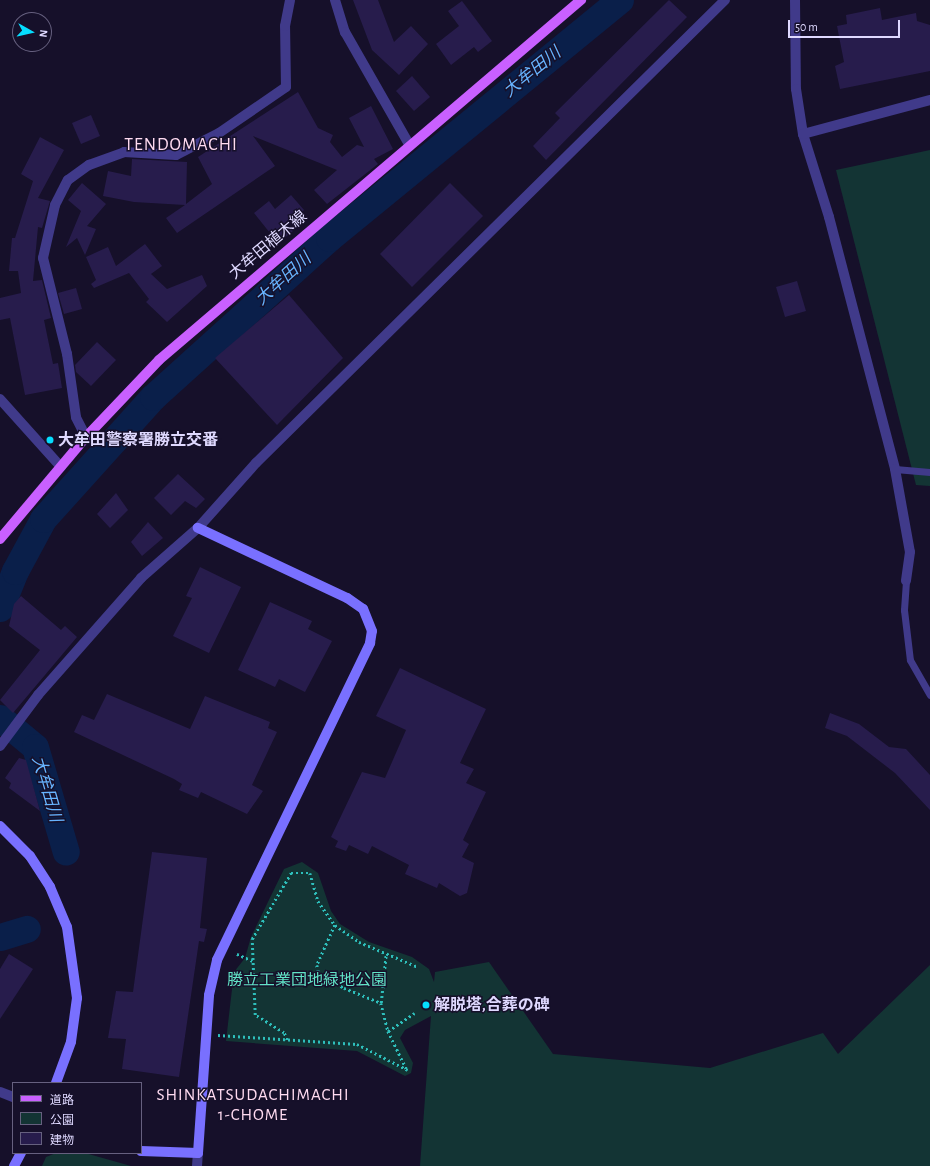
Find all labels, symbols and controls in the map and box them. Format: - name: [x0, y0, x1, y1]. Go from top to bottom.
- north arrow: [12, 12, 52, 52]
- scale bar: [790, 12, 902, 38]
- text: 50 m: [795, 21, 818, 33]
- text: N: [37, 29, 49, 38]
- water label: 大牟田川: [499, 43, 565, 101]
- district label: TENDOMACHI: [124, 134, 238, 156]
- street label: 大牟田植木線: [225, 207, 311, 283]
- water label: 大牟田川: [251, 249, 315, 309]
- place label: 大牟田警察署勝立交番: [58, 430, 218, 450]
- marker: 大牟田警察署勝立交番: [45, 435, 55, 445]
- water label: 大牟田川: [28, 754, 66, 824]
- park label: 勝立工業団地緑地公園: [227, 970, 387, 990]
- place label: 解脱塔,合葬の碑: [434, 995, 550, 1015]
- marker: 解脱塔,合葬の碑: [421, 1000, 431, 1010]
- legend: [12, 1082, 142, 1154]
- district label: SHINKATSUDACHIMACHI 1-CHOME: [156, 1085, 350, 1125]
- text: 道路: [50, 1094, 74, 1106]
- text: 公園: [50, 1114, 74, 1126]
- text: 建物: [50, 1134, 74, 1146]

